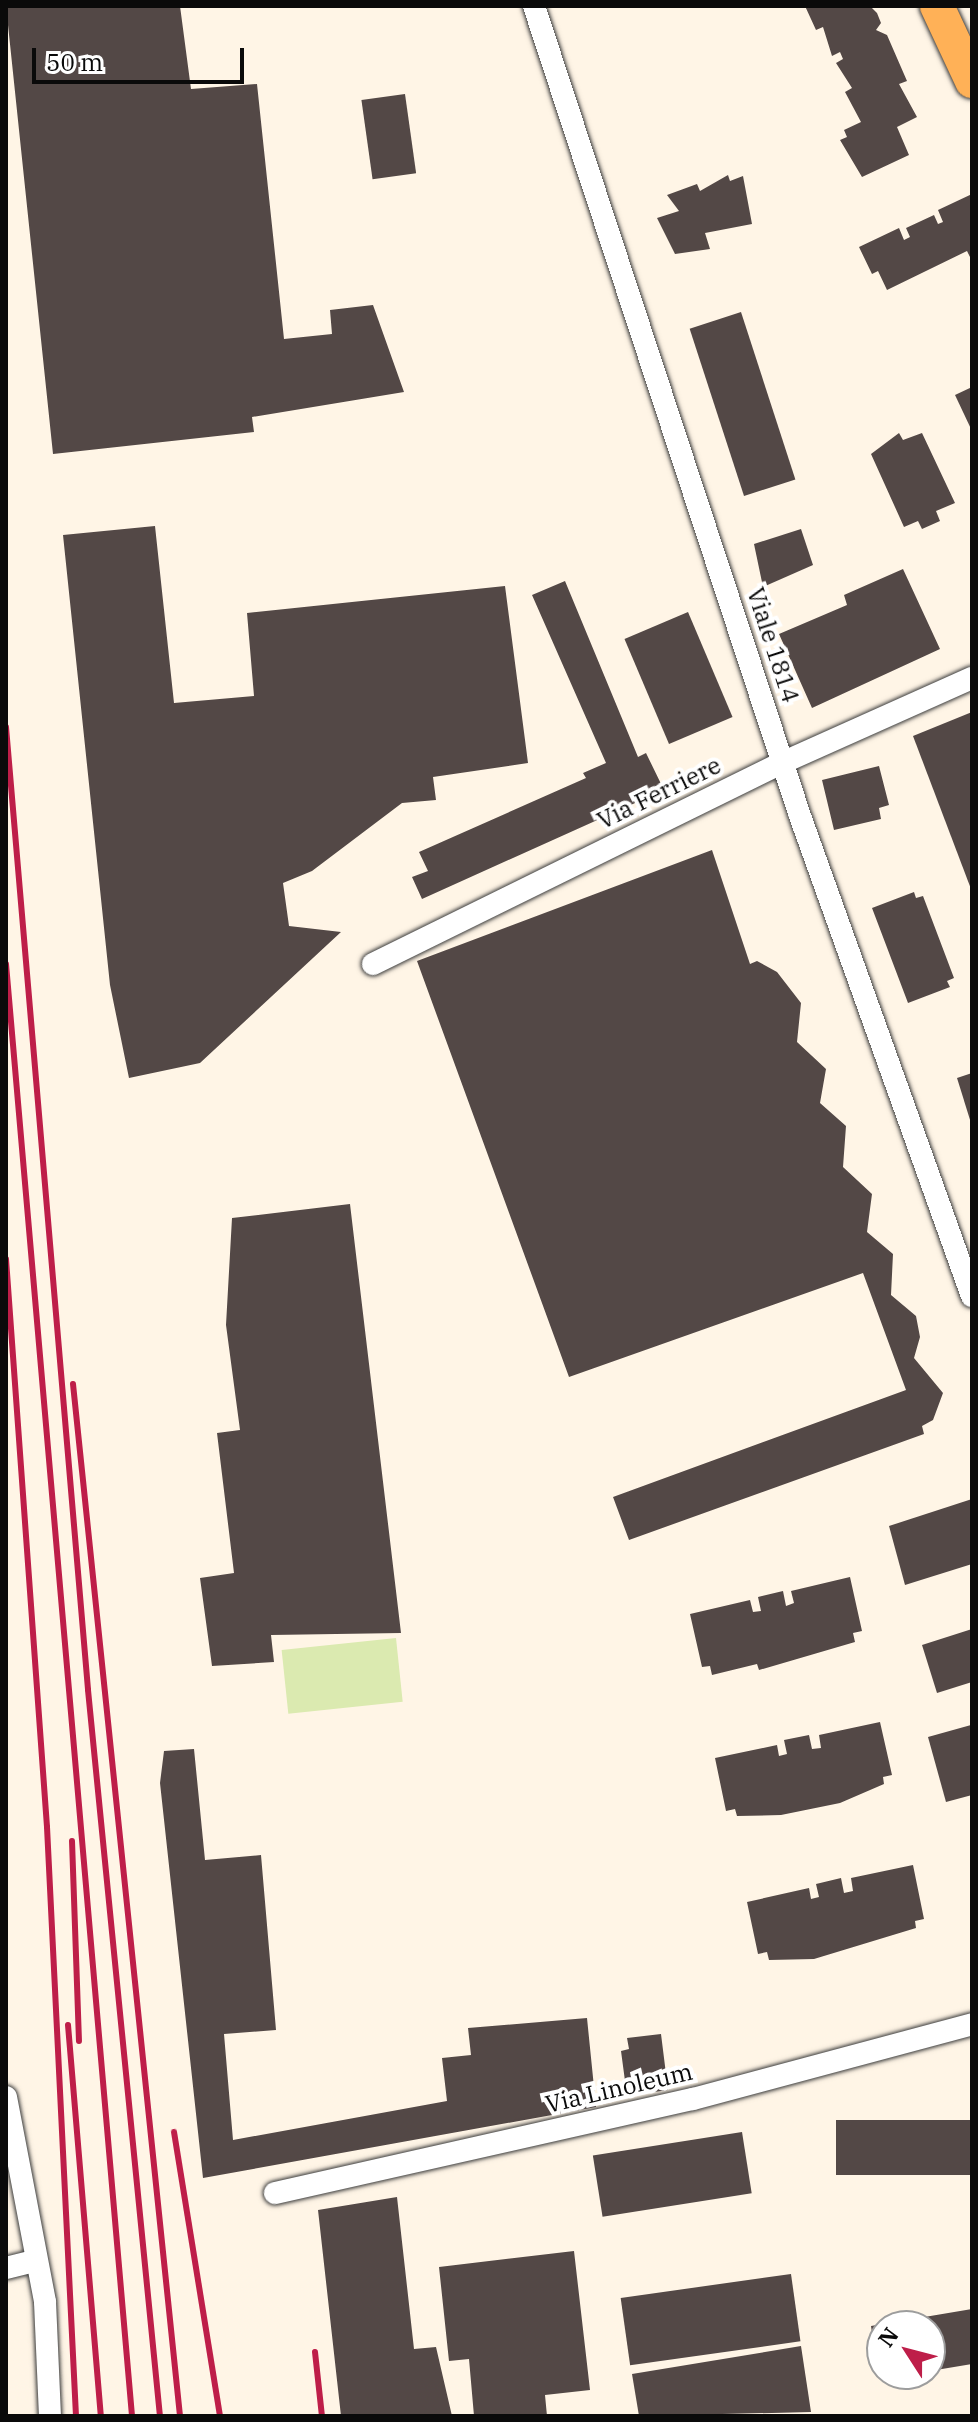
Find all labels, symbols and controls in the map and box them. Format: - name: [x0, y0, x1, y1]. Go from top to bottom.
- scale bar: [36, 32, 248, 82]
- text: 50 m: [46, 46, 103, 78]
- street label: Viale 1814: [741, 584, 805, 706]
- street label: Via Ferriere: [593, 751, 725, 835]
- street label: Via Linoleum: [543, 2057, 695, 2119]
- north arrow: [866, 2310, 946, 2390]
- text: N: [871, 2321, 905, 2352]

